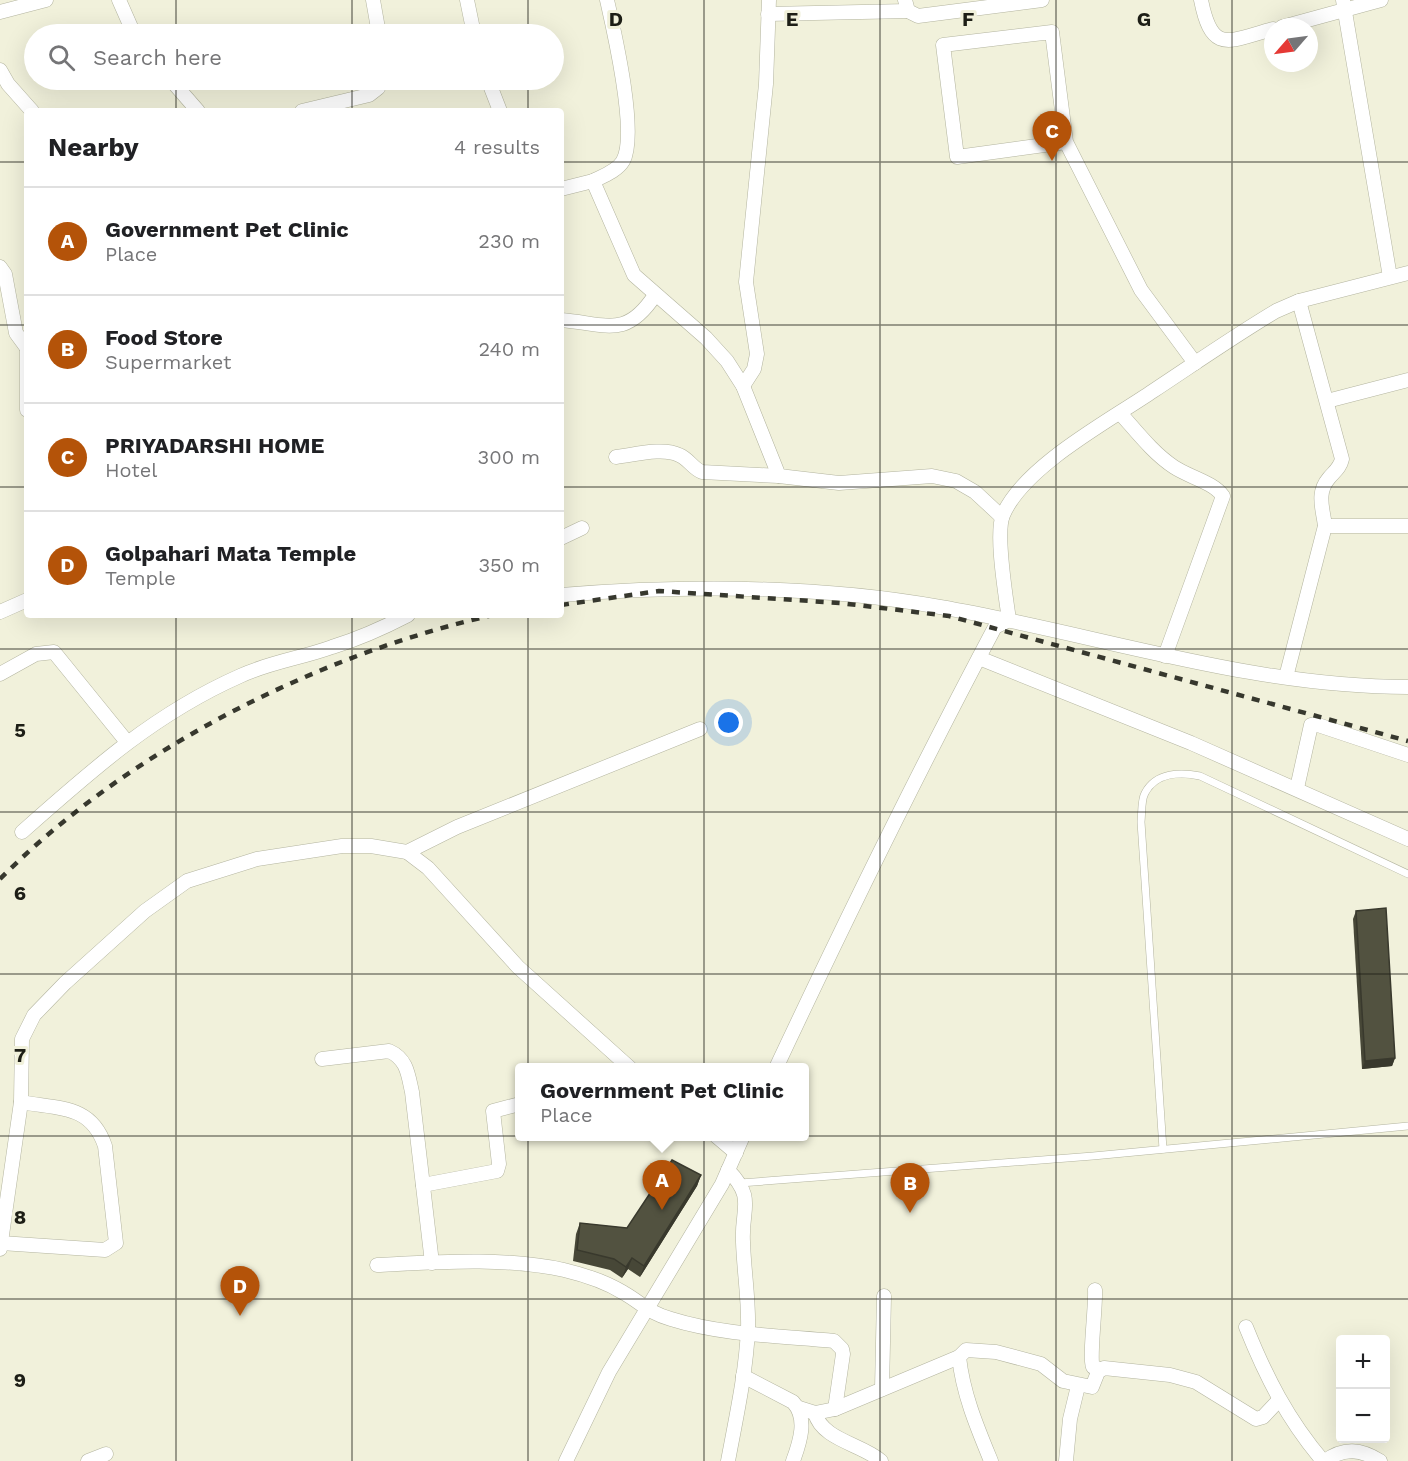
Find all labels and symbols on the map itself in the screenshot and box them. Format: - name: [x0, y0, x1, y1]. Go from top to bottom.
- text: D: [609, 7, 623, 31]
- text: E: [786, 7, 798, 31]
- text: F: [962, 7, 974, 31]
- text: G: [1137, 7, 1151, 31]
- north arrow: [1264, 18, 1318, 72]
- pin: C: [1032, 112, 1072, 161]
- your location: [714, 708, 743, 737]
- text: 5: [14, 718, 26, 742]
- text: 6: [14, 881, 26, 905]
- text: 7: [14, 1043, 26, 1067]
- pin: A: [642, 1160, 682, 1210]
- pin: B: [890, 1164, 930, 1213]
- text: 8: [14, 1205, 26, 1229]
- pin: D: [220, 1266, 260, 1316]
- text: 9: [14, 1368, 26, 1392]

